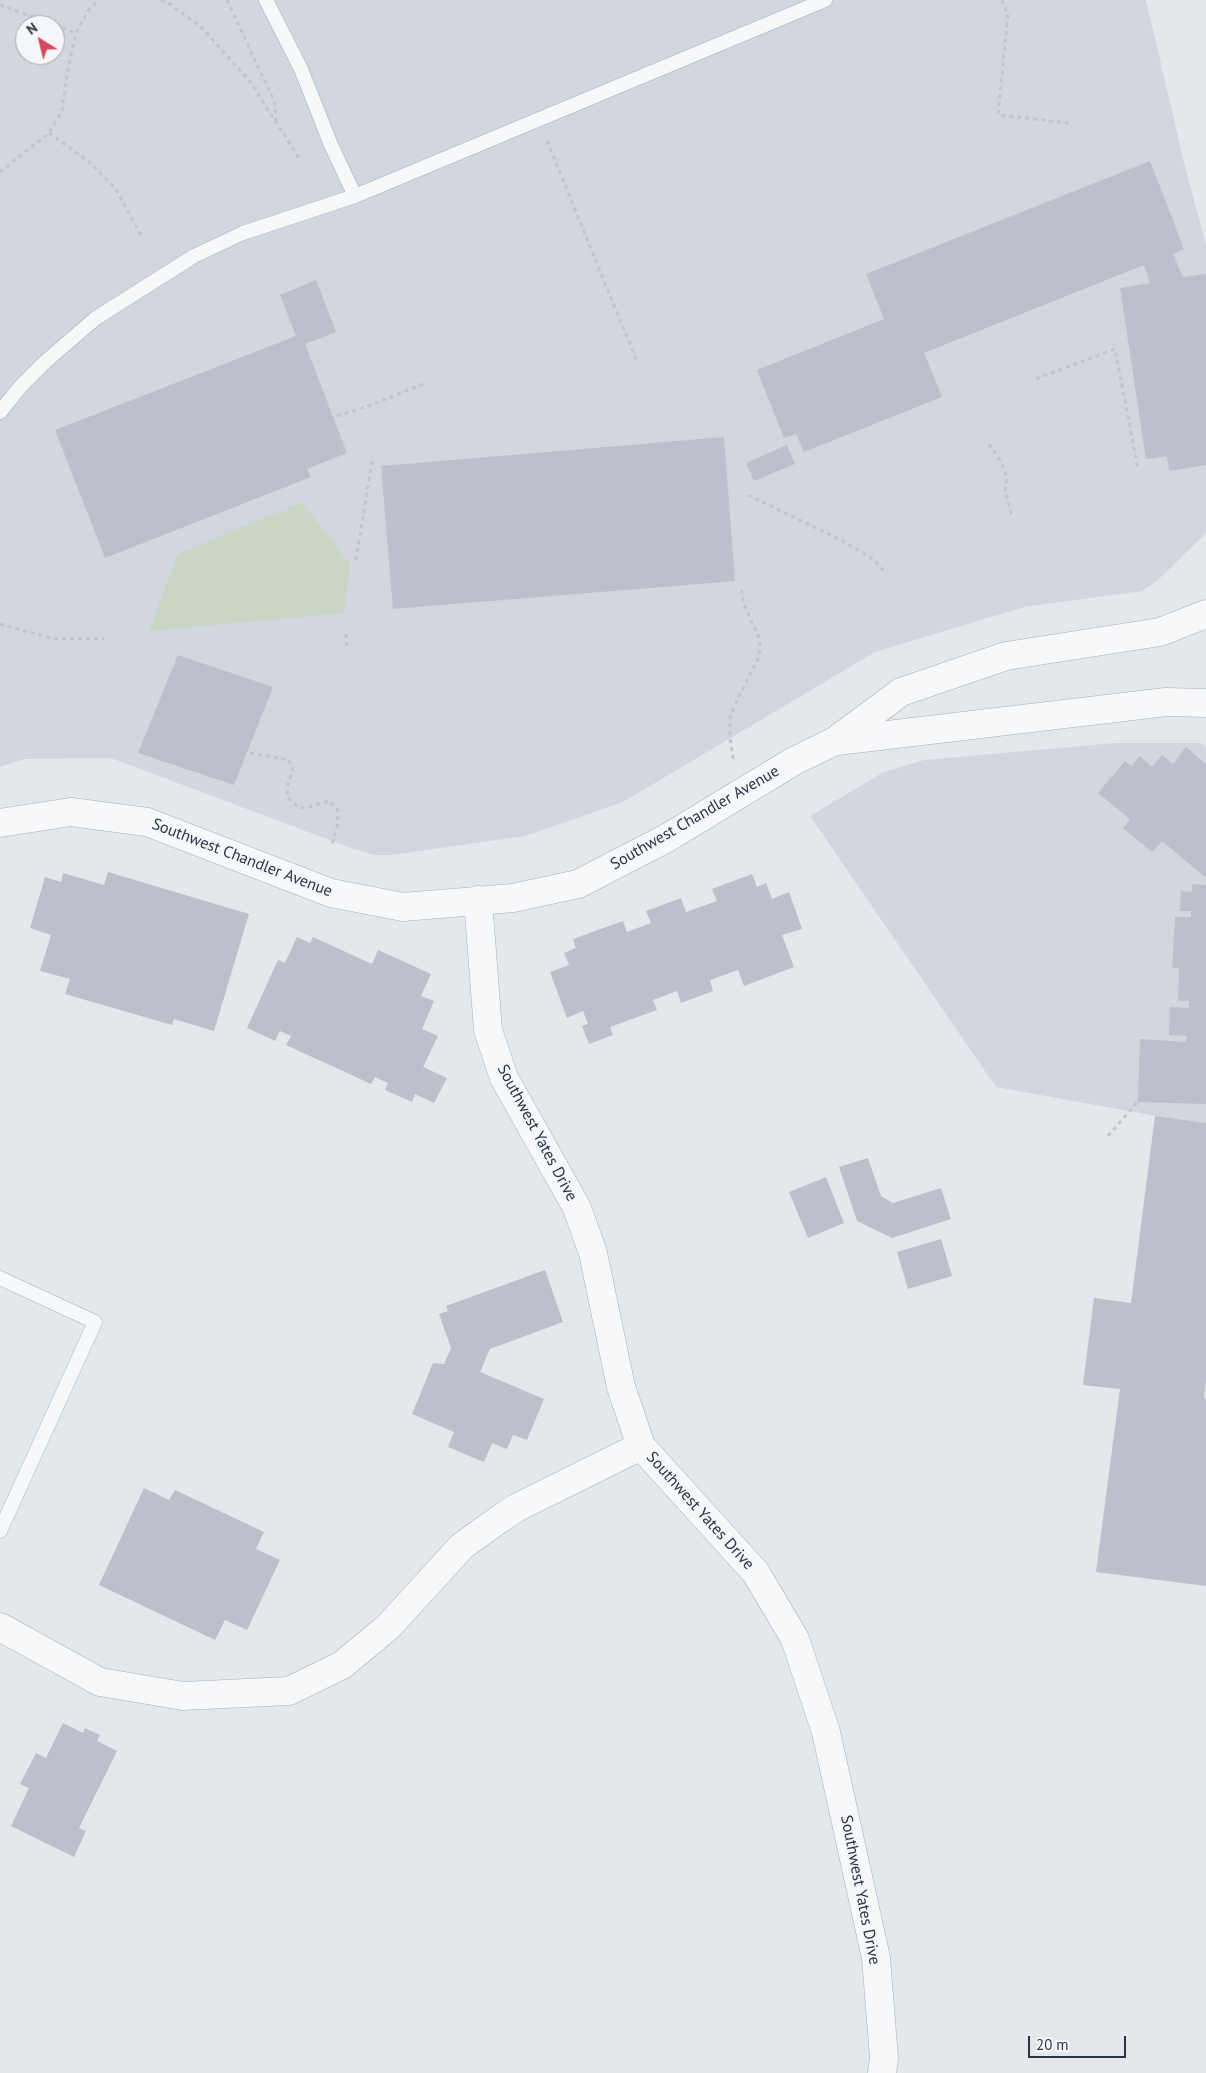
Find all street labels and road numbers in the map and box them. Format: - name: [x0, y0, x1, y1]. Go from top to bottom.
- street label: Southwest Chandler Avenue: [607, 762, 783, 874]
- street label: Southwest Chandler Avenue: [149, 815, 335, 901]
- street label: Southwest Yates Drive: [493, 1061, 581, 1205]
- street label: Southwest Yates Drive: [642, 1448, 758, 1574]
- street label: Southwest Yates Drive: [836, 1814, 884, 1966]

